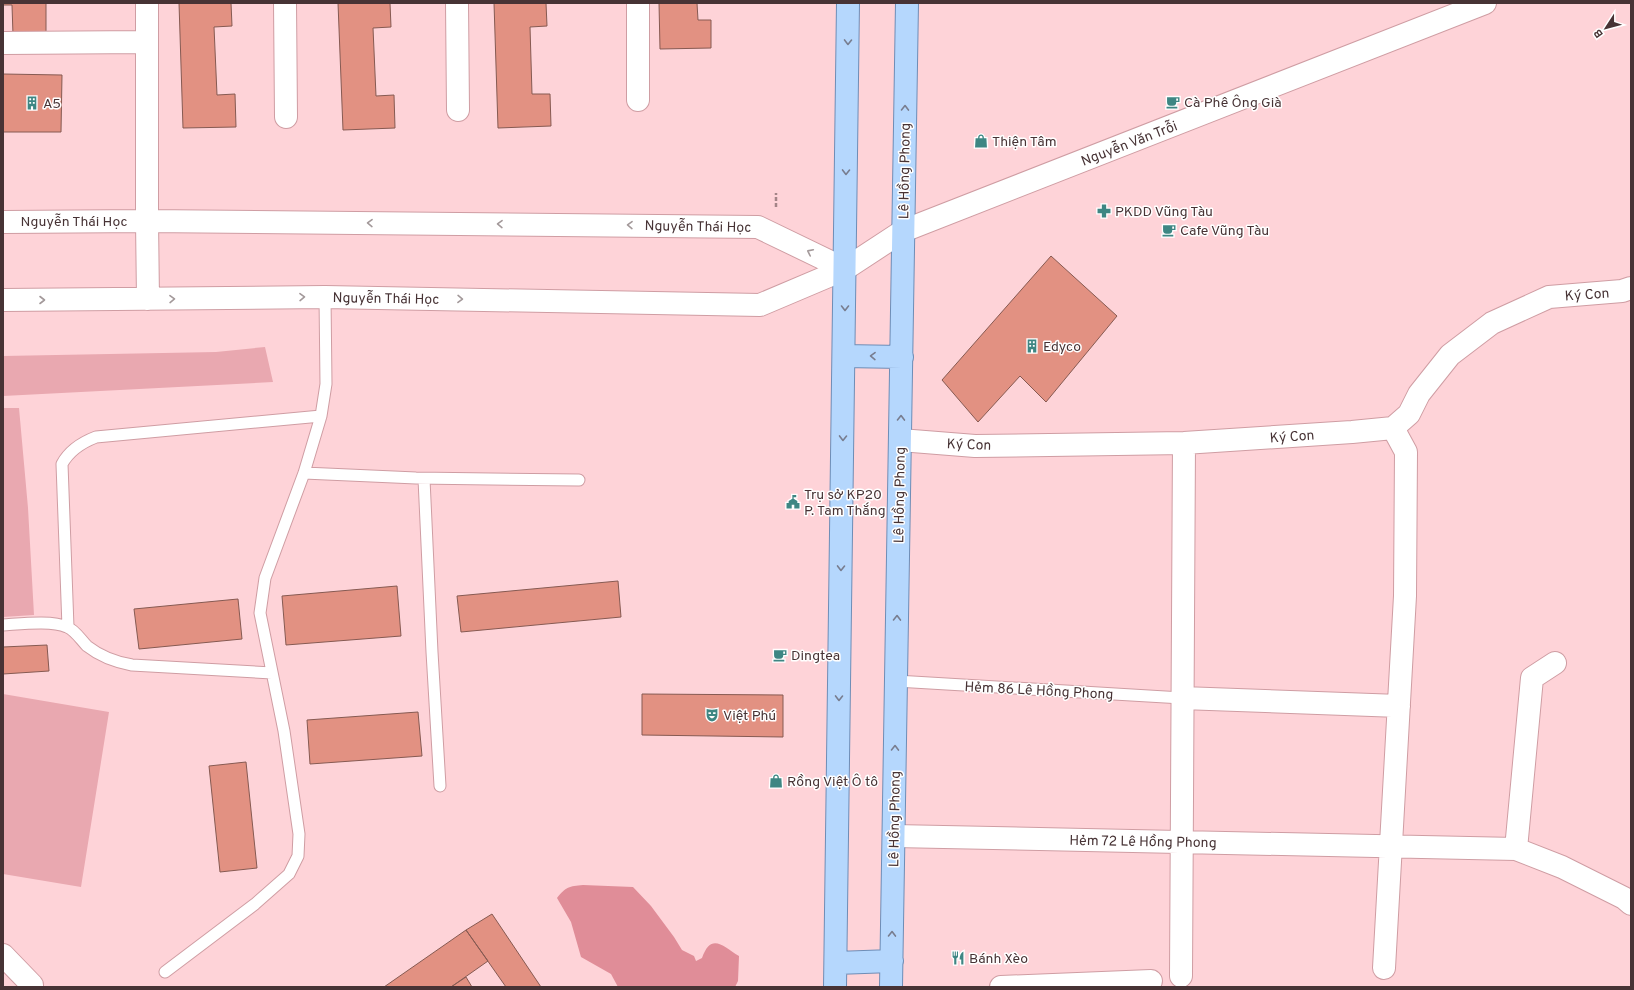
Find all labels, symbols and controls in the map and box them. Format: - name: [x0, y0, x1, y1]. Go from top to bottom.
- north arrow: [1586, 8, 1626, 48]
- text: B: [1591, 26, 1607, 40]
- one-way arrow: [844, 39, 852, 45]
- cafe icon: Cà Phê Ông Già: [1165, 94, 1181, 110]
- place label: Cà Phê Ông Già: [1184, 94, 1282, 112]
- building icon: A5: [24, 95, 40, 111]
- place label: A5: [43, 96, 61, 113]
- one-way arrow: [901, 105, 910, 111]
- street label: Nguyễn Văn Trỗi: [1079, 117, 1180, 171]
- street label: Lê Hồng Phong: [896, 123, 915, 219]
- shop icon: Thiện Tâm: [973, 133, 989, 149]
- place label: Thiện Tâm: [992, 134, 1057, 151]
- one-way arrow: [842, 169, 850, 175]
- pharmacy icon: PKDD Vũng Tàu: [1096, 203, 1112, 219]
- place label: PKDD Vũng Tàu: [1115, 204, 1213, 221]
- street label: Nguyễn Thái Học: [21, 213, 127, 231]
- street label: Nguyễn Thái Học: [644, 217, 752, 237]
- one-way arrow: [367, 219, 373, 227]
- one-way arrow: [497, 220, 503, 228]
- one-way arrow: [627, 221, 633, 229]
- cafe icon: Cafe Vũng Tàu: [1161, 222, 1177, 238]
- place label: Cafe Vũng Tàu: [1180, 223, 1269, 240]
- one-way arrow: [807, 249, 814, 257]
- street label: Ký Con: [1564, 285, 1610, 306]
- street label: Nguyễn Thái Học: [332, 289, 440, 309]
- one-way arrow: [299, 293, 305, 301]
- one-way arrow: [169, 295, 175, 303]
- one-way arrow: [457, 295, 463, 303]
- one-way arrow: [39, 296, 45, 304]
- one-way arrow: [841, 305, 849, 311]
- building icon: Edyco: [1024, 338, 1040, 354]
- place label: Edyco: [1043, 339, 1081, 356]
- one-way arrow: [870, 352, 876, 360]
- one-way arrow: [896, 415, 905, 421]
- street label: Ký Con: [1269, 427, 1315, 448]
- one-way arrow: [839, 435, 847, 441]
- street label: Ký Con: [946, 436, 992, 455]
- street label: Lê Hồng Phong: [891, 447, 910, 543]
- place label: Trụ sở KP20 P. Tam Thắng: [804, 487, 886, 520]
- public building icon: Trụ sở KP20 P. Tam Thắng: [785, 494, 801, 510]
- one-way arrow: [837, 565, 845, 571]
- one-way arrow: [893, 615, 901, 621]
- cafe icon: Dingtea: [772, 647, 788, 663]
- place label: Dingtea: [791, 648, 840, 665]
- street label: Hẻm 86 Lê Hồng Phong: [964, 679, 1114, 704]
- one-way arrow: [835, 695, 844, 701]
- theatre icon: Việt Phú: [704, 707, 720, 723]
- place label: Việt Phú: [723, 708, 776, 725]
- one-way arrow: [891, 745, 899, 751]
- street label: Lê Hồng Phong: [886, 771, 905, 867]
- shop icon: Rồng Việt Ô tô: [768, 773, 784, 789]
- place label: Rồng Việt Ô tô: [787, 773, 878, 791]
- street label: Hẻm 72 Lê Hồng Phong: [1069, 833, 1217, 852]
- one-way arrow: [888, 931, 896, 937]
- restaurant icon: Bánh Xèo: [950, 950, 966, 966]
- place label: Bánh Xèo: [969, 951, 1028, 968]

